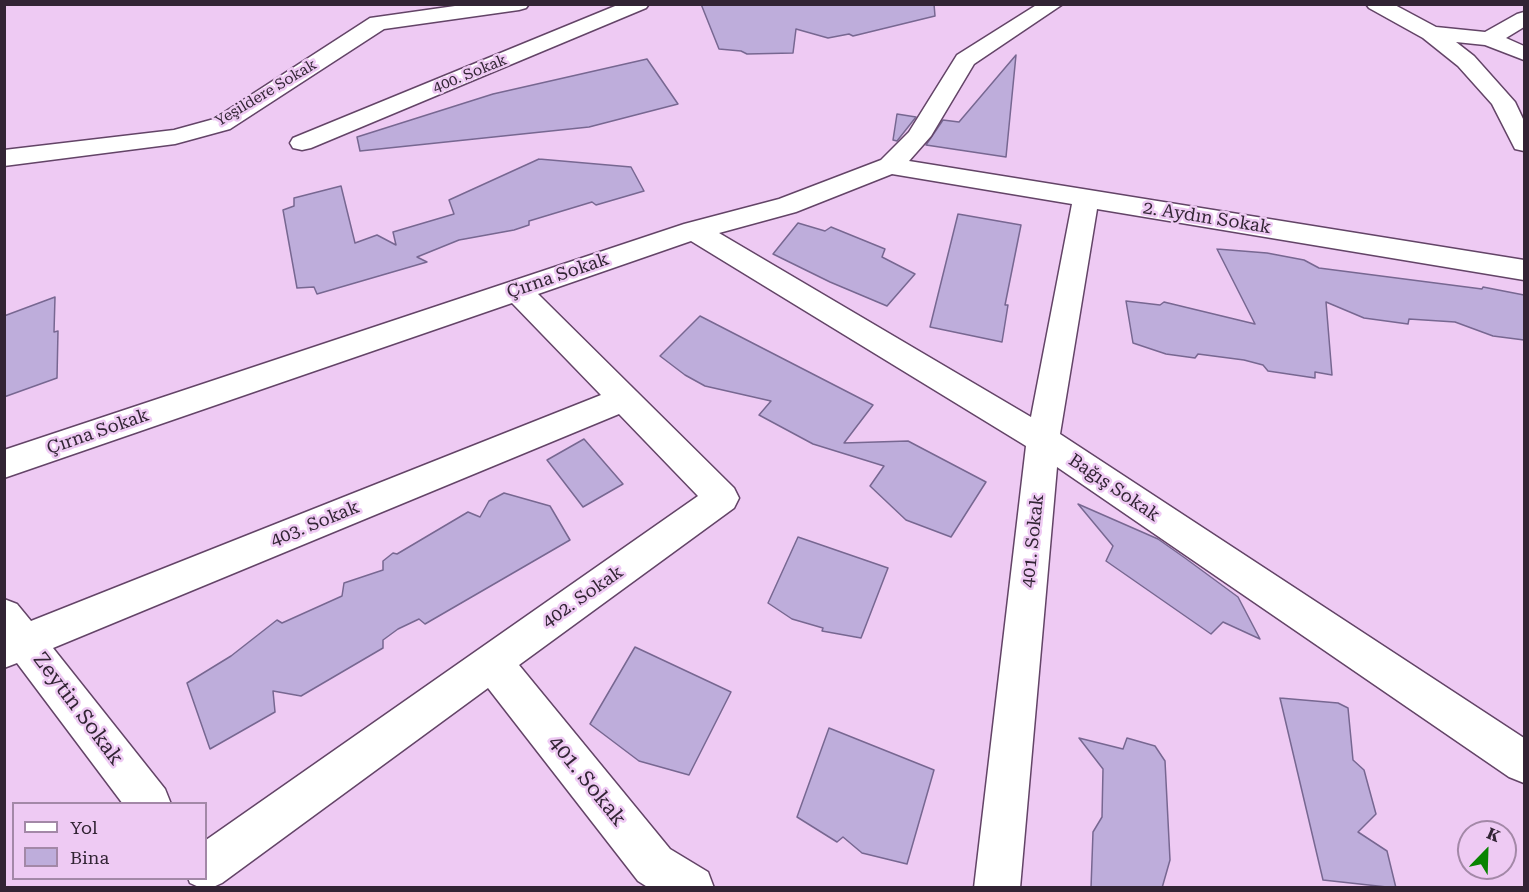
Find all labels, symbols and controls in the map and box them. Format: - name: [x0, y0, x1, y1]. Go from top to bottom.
- street label: 400. Sokak: [430, 51, 510, 97]
- street label: Yeşildere Sokak: [212, 56, 320, 130]
- street label: 2. Aydın Sokak: [1141, 197, 1273, 239]
- street label: Çırna Sokak: [504, 248, 612, 304]
- street label: Çırna Sokak: [44, 404, 152, 460]
- street label: Bağış Sokak: [1064, 450, 1164, 526]
- street label: 401. Sokak: [1017, 493, 1049, 589]
- street label: 403. Sokak: [267, 496, 363, 552]
- street label: 402. Sokak: [538, 561, 628, 633]
- street label: Zeytin Sokak: [27, 648, 129, 770]
- street label: 401. Sokak: [543, 730, 631, 832]
- legend: [12, 802, 207, 880]
- text: Yol: [70, 817, 98, 838]
- north arrow: [1457, 820, 1517, 880]
- text: K: [1484, 824, 1503, 846]
- text: Bina: [70, 847, 109, 868]

